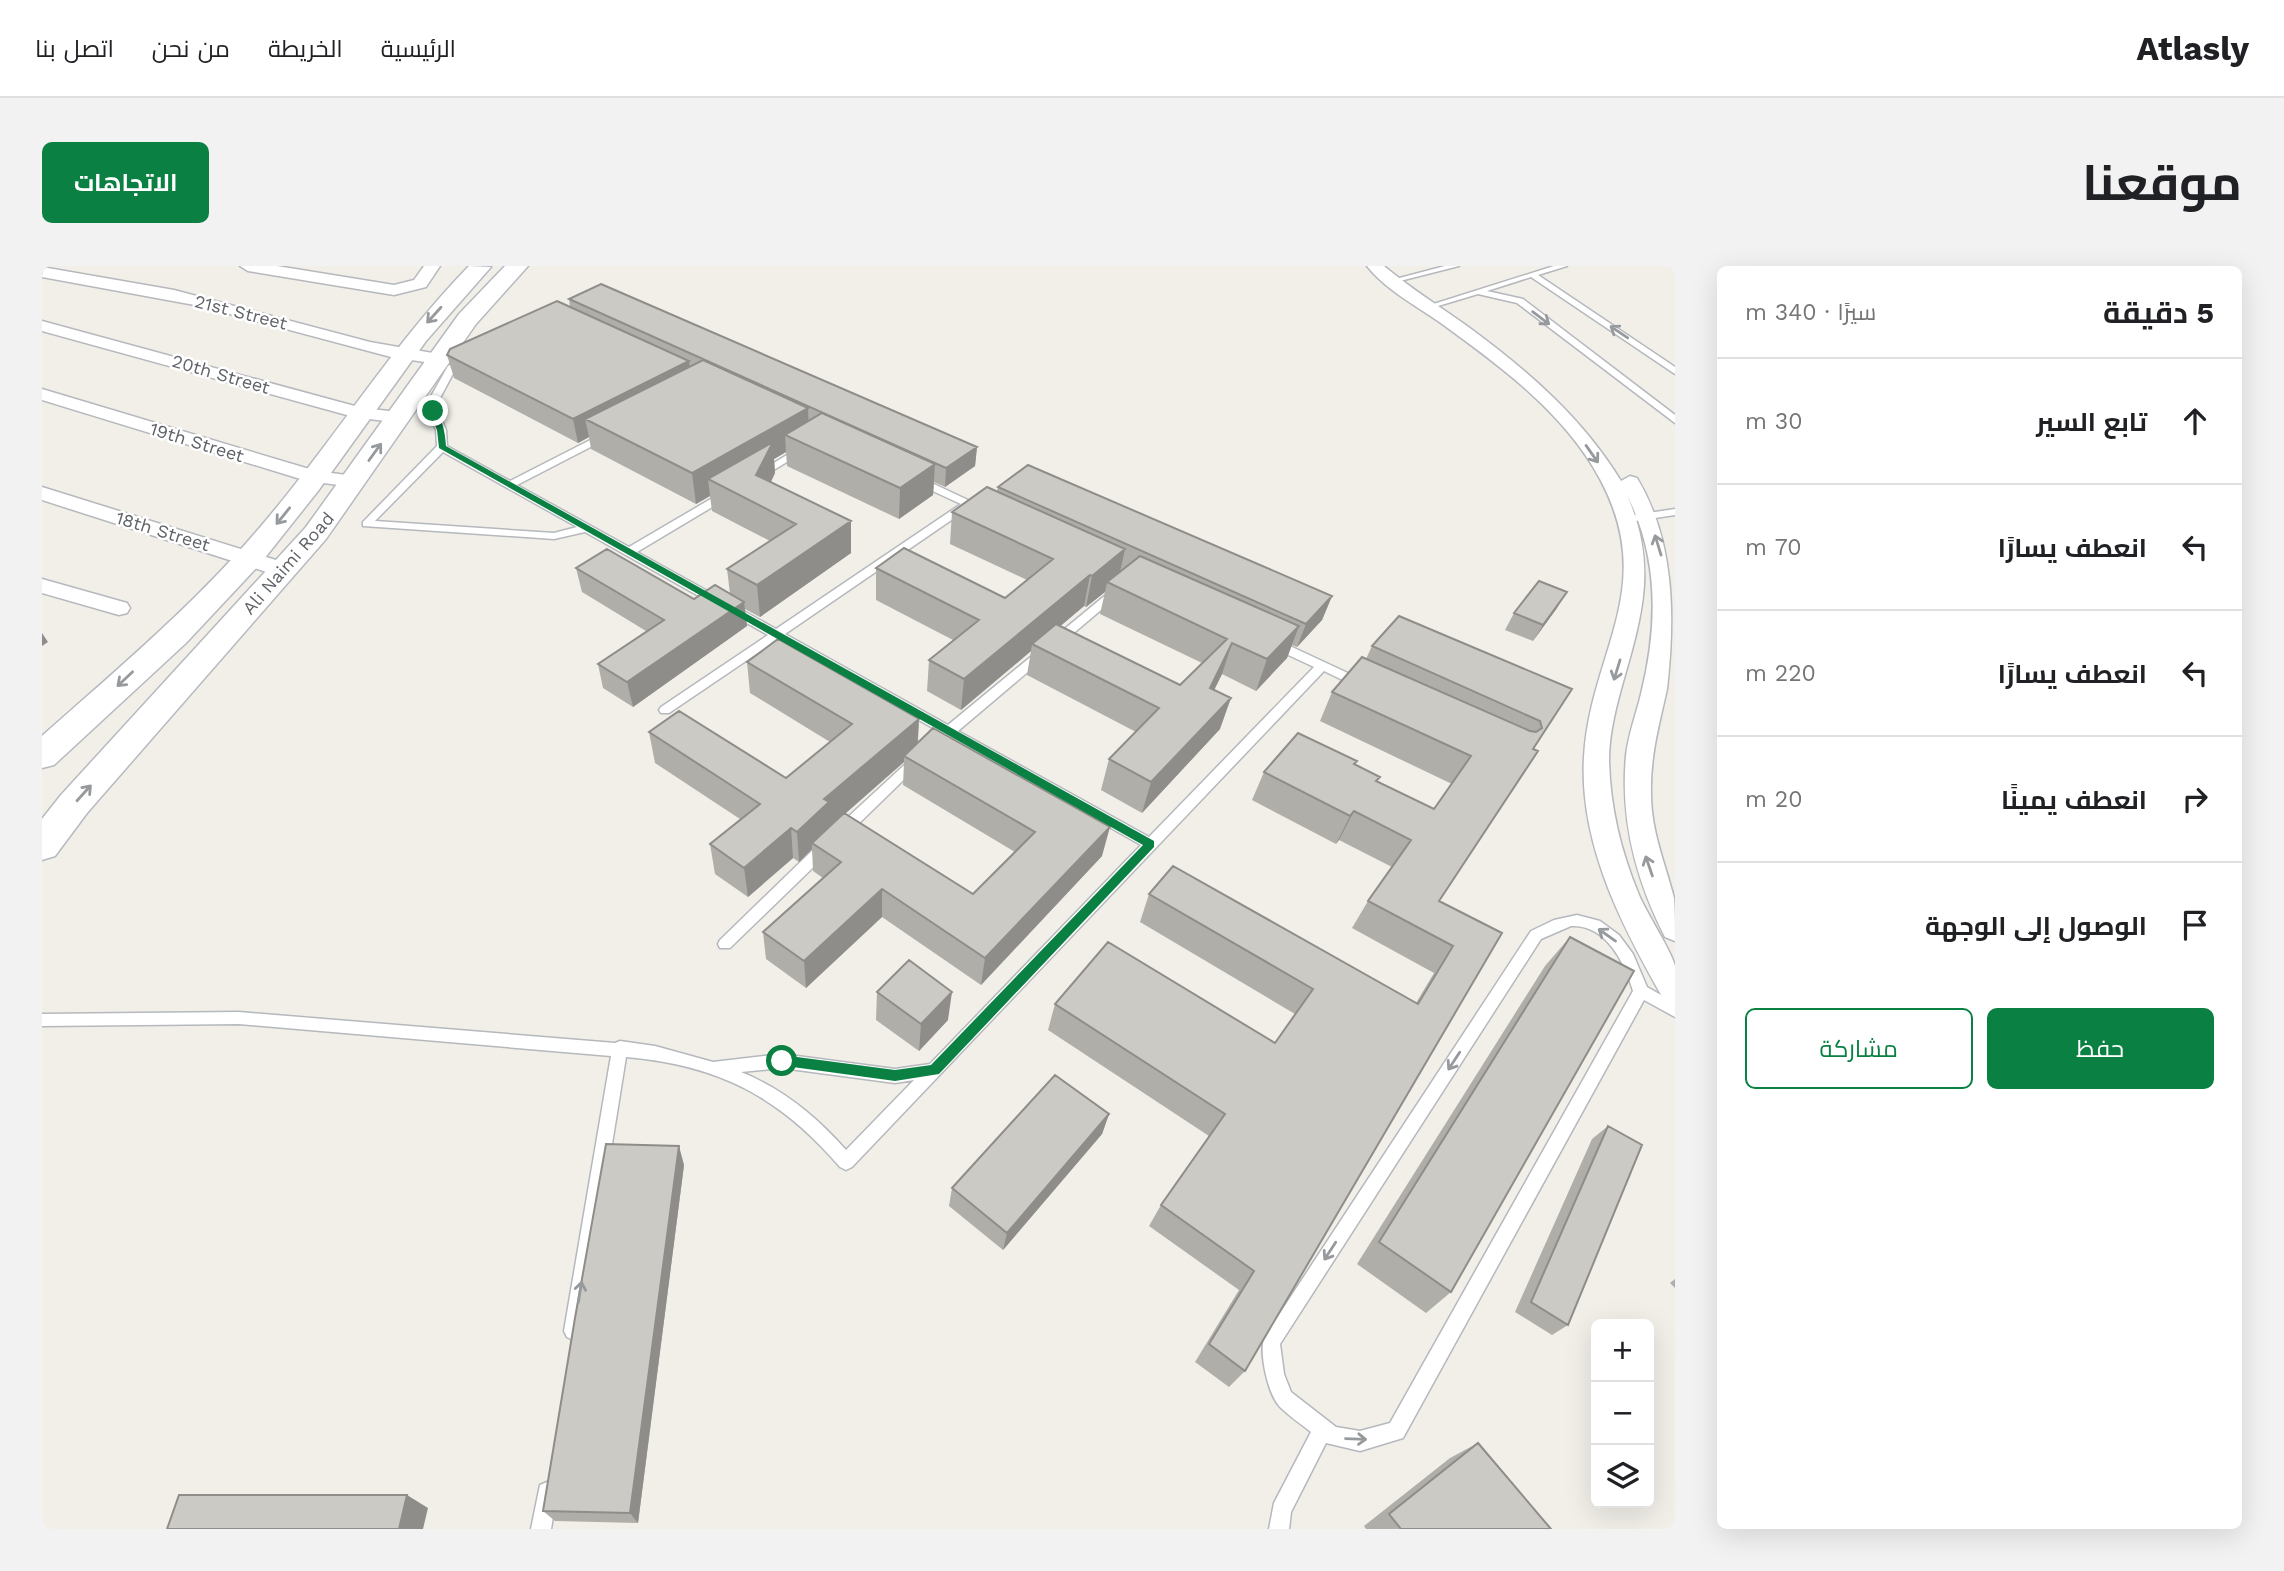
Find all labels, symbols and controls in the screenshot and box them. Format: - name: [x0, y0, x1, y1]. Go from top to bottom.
- text: Atlasly: [2137, 29, 2249, 68]
- text: اتصل بنا: [35, 35, 114, 63]
- text: من نحن: [152, 35, 230, 63]
- text: الخريطة: [268, 35, 343, 63]
- text: الرئيسية: [381, 35, 456, 63]
- button: الاتجاهات: [42, 142, 209, 223]
- text: موقعنا: [2082, 154, 2242, 212]
- street label: 21st Street: [192, 290, 290, 334]
- text: 5 دقيقة: [2103, 295, 2214, 330]
- text: سيرًا · 340 m: [1745, 299, 1876, 326]
- one-way arrow: [426, 306, 442, 324]
- one-way arrow: [1532, 310, 1550, 325]
- one-way arrow: [1609, 325, 1629, 339]
- street label: 20th Street: [170, 350, 273, 398]
- route end: [417, 395, 448, 426]
- icon: ahead: [2176, 402, 2214, 440]
- text: تابع السير: [2036, 407, 2147, 437]
- text: 30 m: [1745, 408, 1802, 435]
- street label: 19th Street: [147, 418, 247, 466]
- one-way arrow: [368, 443, 382, 462]
- one-way arrow: [1585, 444, 1599, 463]
- street label: 18th Street: [113, 507, 213, 555]
- one-way arrow: [275, 507, 291, 525]
- street label: Ali Naimi Road: [238, 508, 338, 618]
- icon: left: [2176, 528, 2214, 566]
- text: انعطف يسارًا: [1998, 533, 2147, 563]
- text: 70 m: [1745, 534, 1802, 561]
- one-way arrow: [1650, 535, 1663, 557]
- icon: left: [2176, 654, 2214, 692]
- one-way arrow: [1610, 658, 1622, 680]
- text: انعطف يسارًا: [1998, 659, 2147, 689]
- text: 220 m: [1745, 660, 1816, 687]
- one-way arrow: [117, 671, 134, 688]
- icon: right: [2176, 780, 2214, 818]
- one-way arrow: [76, 784, 92, 802]
- text: انعطف يمينًا: [2001, 785, 2147, 815]
- text: 20 m: [1745, 786, 1802, 813]
- one-way arrow: [1642, 855, 1654, 877]
- icon: arrive: [2176, 906, 2214, 944]
- text: الوصول إلى الوجهة: [1925, 911, 2147, 941]
- one-way arrow: [1597, 928, 1616, 943]
- button: مشاركة: [1745, 1008, 1973, 1089]
- button: حفظ: [1987, 1008, 2214, 1089]
- route start: [766, 1045, 797, 1076]
- one-way arrow: [1447, 1050, 1461, 1070]
- one-way arrow: [1323, 1241, 1337, 1261]
- one-way arrow: [574, 1282, 587, 1304]
- map controls: [1591, 1319, 1654, 1508]
- button: +: [1591, 1319, 1654, 1382]
- button: −: [1591, 1382, 1654, 1445]
- one-way arrow: [1344, 1432, 1367, 1445]
- button: layers: [1591, 1445, 1654, 1508]

